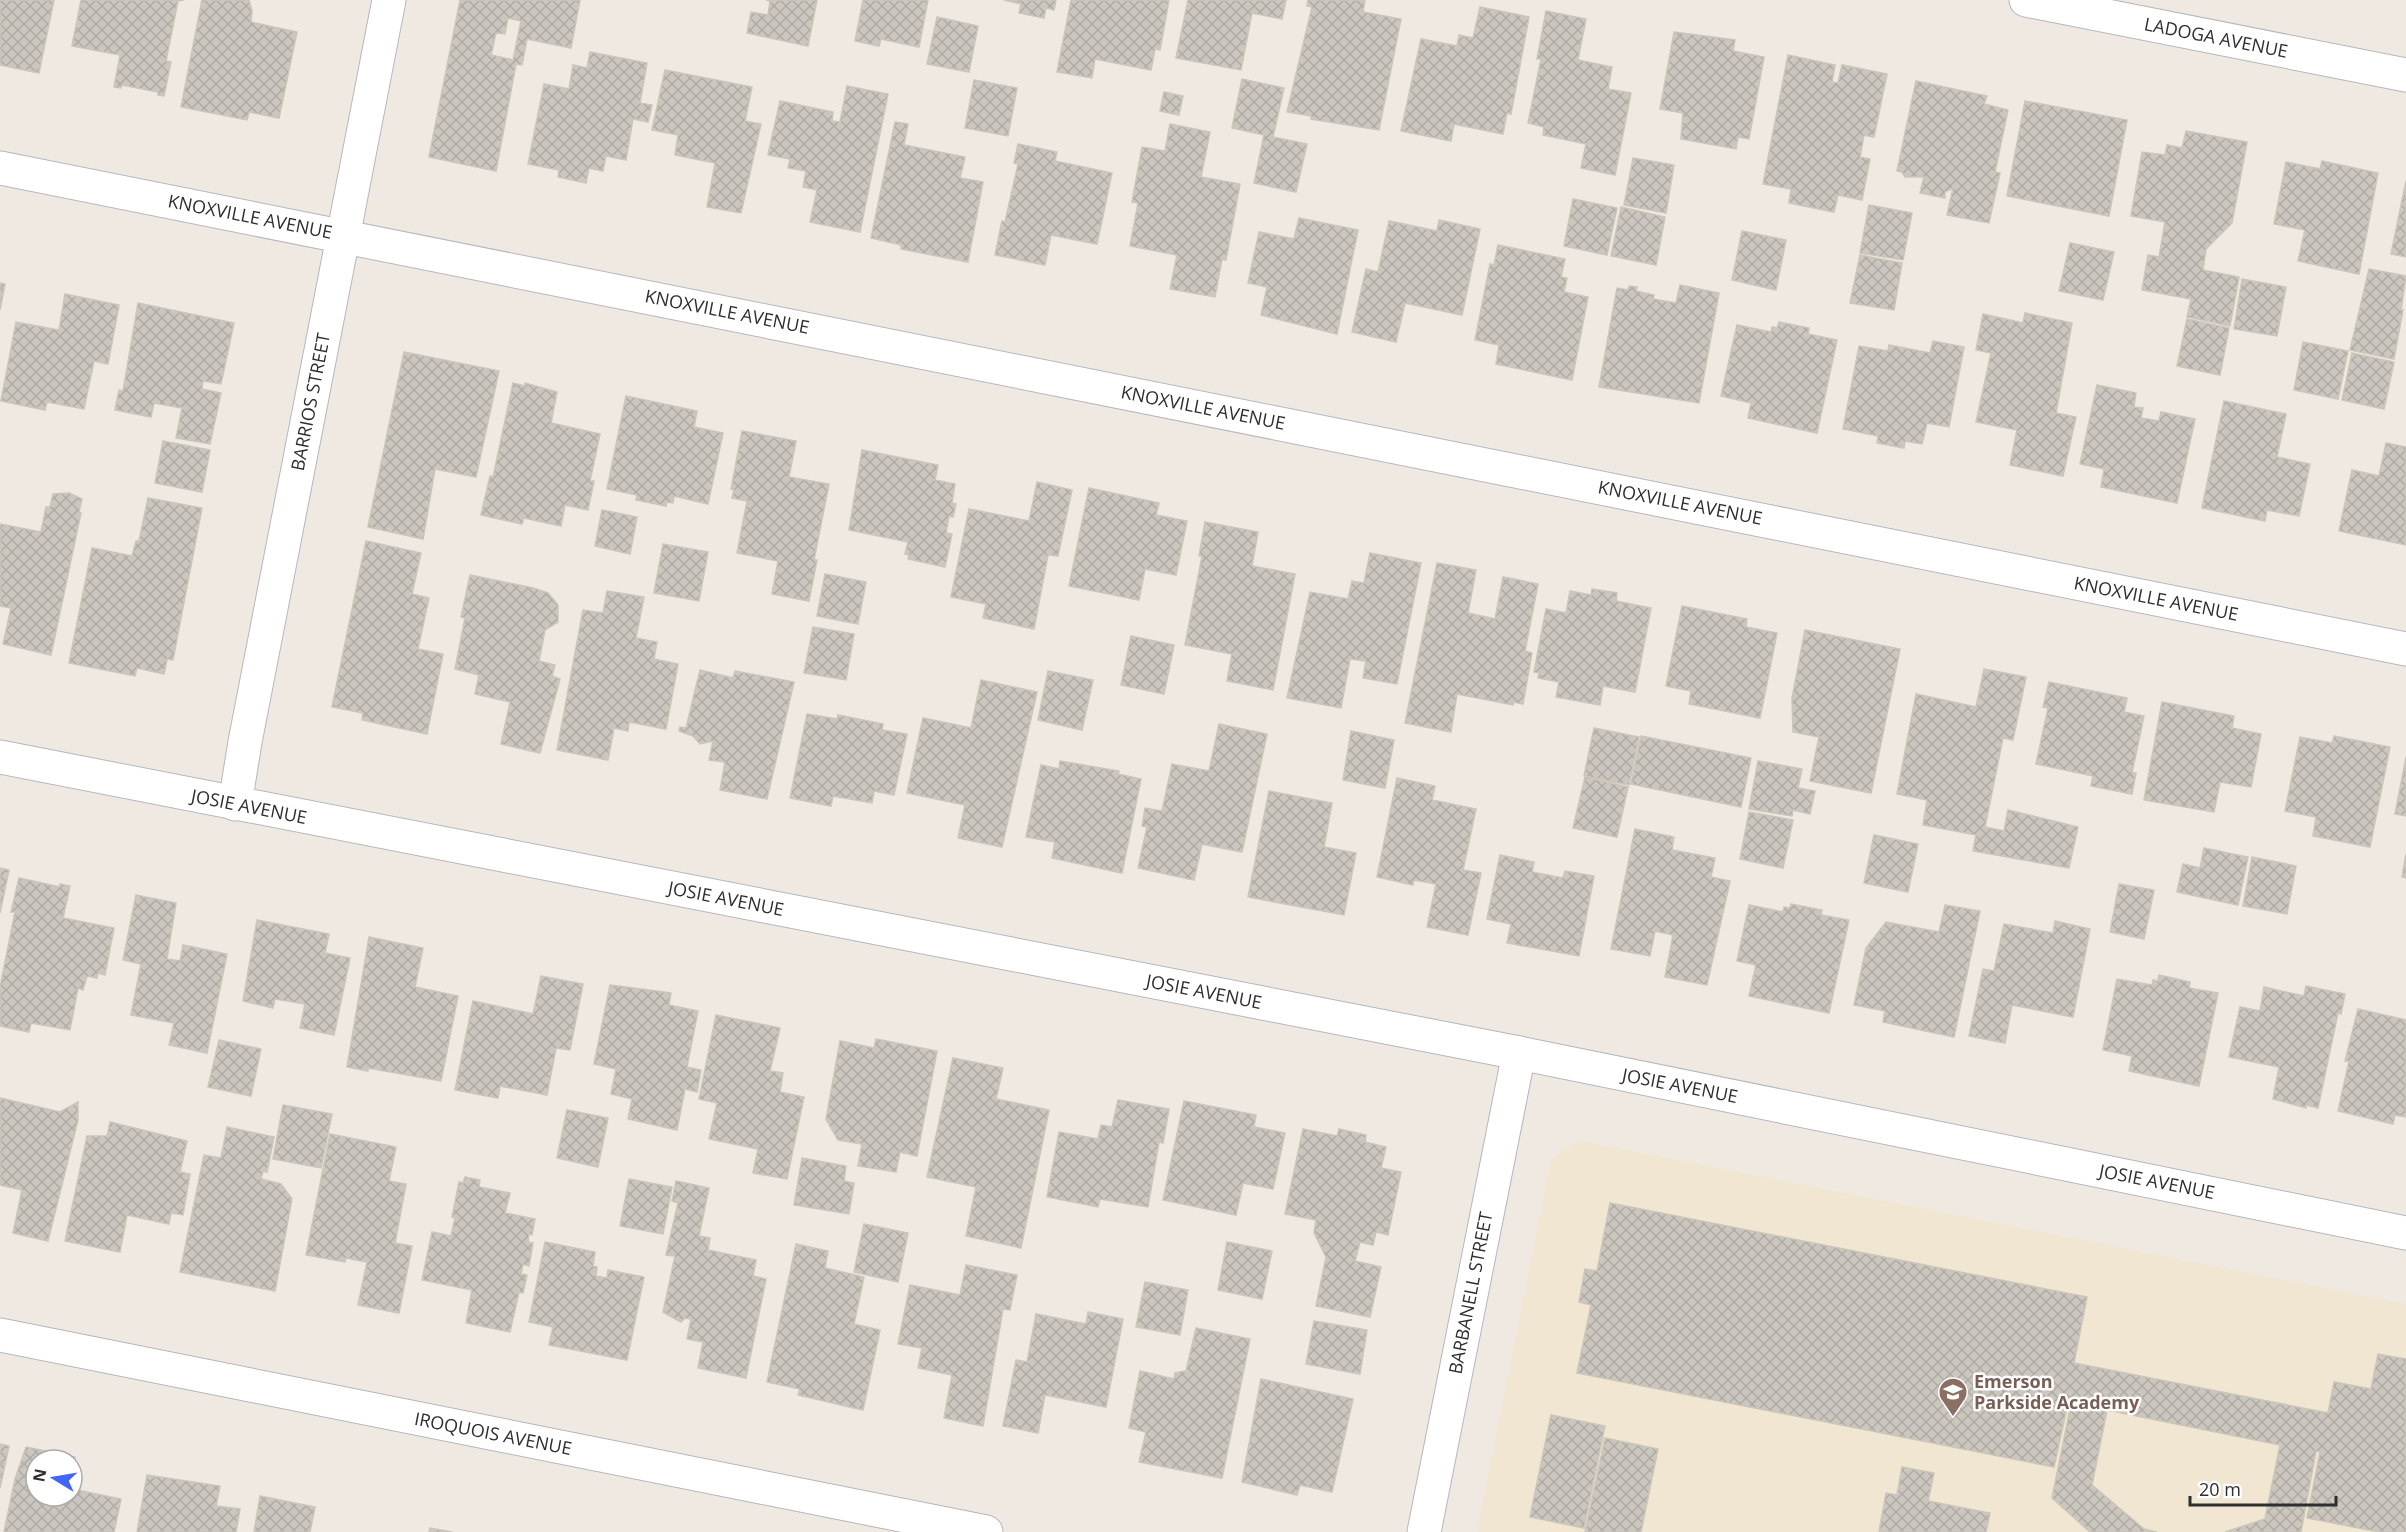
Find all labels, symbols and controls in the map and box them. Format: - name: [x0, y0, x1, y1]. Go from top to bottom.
- street label: LADOGA AVENUE: [2142, 11, 2290, 63]
- street label: KNOXVILLE AVENUE: [166, 188, 334, 244]
- street label: KNOXVILLE AVENUE: [643, 283, 811, 339]
- street label: BARRIOS STREET: [285, 331, 335, 473]
- street label: KNOXVILLE AVENUE: [1119, 379, 1287, 435]
- street label: KNOXVILLE AVENUE: [1596, 474, 1764, 530]
- street label: KNOXVILLE AVENUE: [2072, 570, 2240, 626]
- street label: JOSIE AVENUE: [187, 783, 309, 829]
- street label: JOSIE AVENUE: [664, 875, 786, 921]
- street label: JOSIE AVENUE: [1142, 968, 1264, 1014]
- street label: JOSIE AVENUE: [1618, 1062, 1740, 1108]
- street label: JOSIE AVENUE: [2095, 1158, 2217, 1204]
- street label: BARBANELL STREET: [1443, 1209, 1498, 1376]
- place label: Emerson Parkside Academy: [1974, 1369, 2140, 1414]
- school or university icon: Emerson Parkside Academy: [1937, 1376, 1969, 1418]
- street label: IROQUOIS AVENUE: [413, 1406, 574, 1460]
- north arrow: [24, 1448, 84, 1508]
- text: N: [27, 1467, 51, 1484]
- scale bar: [2190, 1469, 2336, 1507]
- text: 20 m: [2199, 1477, 2241, 1501]

